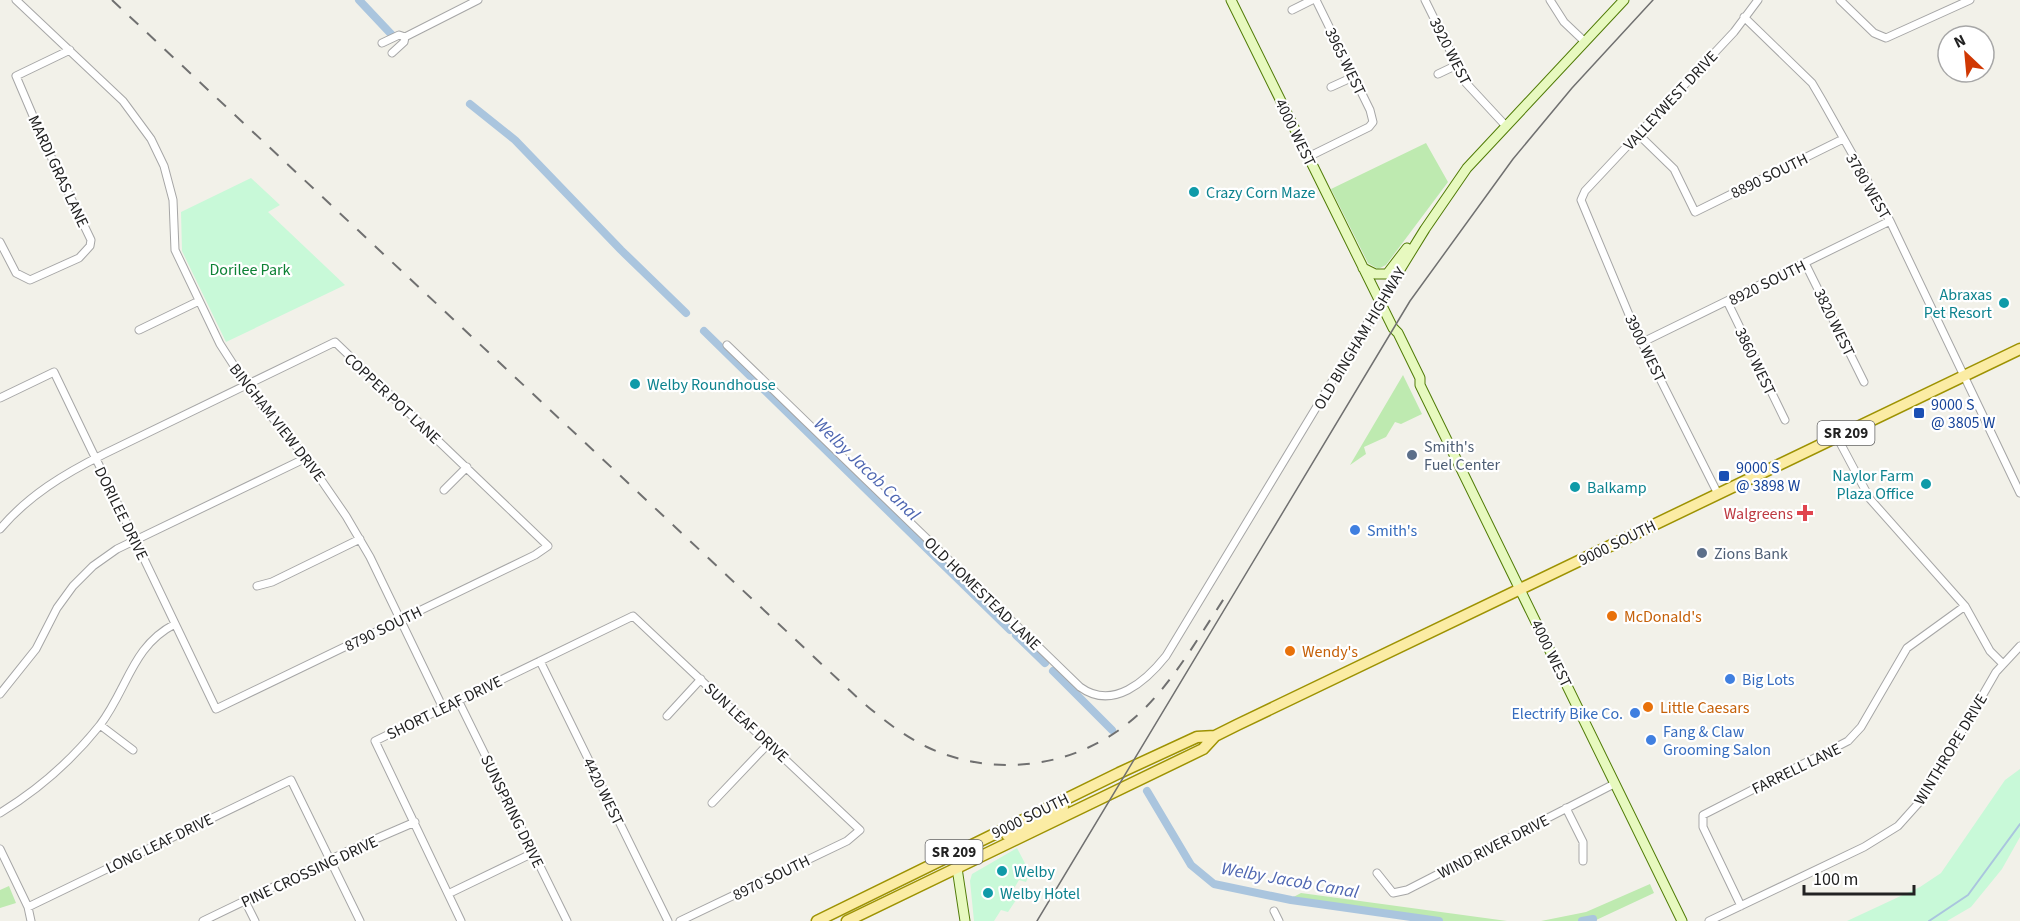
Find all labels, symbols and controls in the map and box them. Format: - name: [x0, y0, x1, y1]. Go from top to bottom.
- street label: 3920 WEST: [1424, 14, 1477, 89]
- street label: 3965 WEST: [1319, 24, 1371, 99]
- north arrow: [1936, 24, 1996, 84]
- text: N: [1950, 29, 1969, 54]
- street label: VALLEYWEST DRIVE: [1619, 46, 1723, 155]
- street label: 4000 WEST: [1269, 95, 1321, 170]
- street label: MARDI GRAS LANE: [22, 112, 94, 231]
- street label: 8890 SOUTH: [1727, 148, 1812, 204]
- street label: 3780 WEST: [1840, 149, 1896, 224]
- place label: Crazy Corn Maze: [1206, 182, 1315, 204]
- marker: Crazy Corn Maze: [1187, 185, 1201, 199]
- street label: 8920 SOUTH: [1725, 255, 1810, 311]
- park label: Dorilee Park: [209, 259, 291, 281]
- street label: OLD BINGHAM HIGHWAY: [1308, 263, 1411, 414]
- place label: Abraxas Pet Resort: [1924, 284, 1993, 324]
- street label: 3820 WEST: [1808, 285, 1860, 360]
- marker: Abraxas Pet Resort: [1997, 296, 2011, 310]
- street label: 3900 WEST: [1619, 311, 1671, 386]
- street label: 3860 WEST: [1729, 324, 1781, 399]
- street label: COPPER POT LANE: [339, 348, 445, 449]
- street label: BINGHAM VIEW DRIVE: [224, 359, 330, 486]
- place label: Welby Roundhouse: [647, 374, 776, 396]
- marker: Welby Roundhouse: [628, 377, 642, 391]
- place label: 9000 S @ 3805 W: [1931, 394, 1996, 434]
- marker: 9000 S @ 3805 W: [1912, 406, 1926, 420]
- water label: Welby Jacob Canal: [808, 412, 926, 527]
- road number: SR 209: [1818, 421, 1874, 445]
- place label: Smith's Fuel Center: [1424, 436, 1501, 476]
- marker: Smith's Fuel Center: [1405, 448, 1419, 462]
- place label: 9000 S @ 3898 W: [1736, 457, 1801, 497]
- street label: DORILEE DRIVE: [89, 463, 153, 564]
- place label: Naylor Farm Plaza Office: [1832, 465, 1914, 505]
- marker: 9000 S @ 3898 W: [1717, 469, 1731, 483]
- place label: Balkamp: [1587, 477, 1647, 499]
- marker: Naylor Farm Plaza Office: [1919, 477, 1933, 491]
- marker: Balkamp: [1568, 480, 1582, 494]
- place label: Walgreens: [1724, 503, 1793, 525]
- marker: Walgreens: [1798, 506, 1812, 520]
- street label: 9000 SOUTH: [1575, 515, 1660, 571]
- place label: Smith's: [1367, 520, 1418, 542]
- marker: Smith's: [1348, 523, 1362, 537]
- street label: OLD HOMESTEAD LANE: [919, 532, 1046, 655]
- place label: Zions Bank: [1714, 543, 1788, 565]
- marker: Zions Bank: [1695, 546, 1709, 560]
- street label: 8790 SOUTH: [341, 601, 426, 657]
- place label: McDonald's: [1624, 606, 1702, 628]
- marker: McDonald's: [1605, 609, 1619, 623]
- street label: 4000 WEST: [1525, 616, 1577, 691]
- place label: Wendy's: [1302, 641, 1358, 663]
- marker: Wendy's: [1283, 644, 1297, 658]
- place label: Big Lots: [1742, 669, 1795, 691]
- street label: SHORT LEAF DRIVE: [383, 670, 506, 745]
- marker: Big Lots: [1723, 672, 1737, 686]
- street label: SUN LEAF DRIVE: [699, 678, 793, 768]
- street label: WINTHROPE DRIVE: [1909, 690, 1993, 809]
- place label: Little Caesars: [1660, 697, 1750, 719]
- marker: Little Caesars: [1641, 700, 1655, 714]
- place label: Electrify Bike Co.: [1511, 703, 1623, 725]
- marker: Electrify Bike Co.: [1628, 706, 1642, 720]
- place label: Fang & Claw Grooming Salon: [1663, 721, 1771, 761]
- marker: Fang & Claw Grooming Salon: [1644, 733, 1658, 747]
- street label: FARRELL LANE: [1748, 738, 1845, 800]
- street label: SUNSPRING DRIVE: [475, 751, 549, 872]
- street label: 4420 WEST: [577, 754, 629, 829]
- street label: 9000 SOUTH: [988, 788, 1073, 844]
- street label: LONG LEAF DRIVE: [102, 808, 217, 879]
- street label: WIND RIVER DRIVE: [1434, 809, 1553, 884]
- street label: PINE CROSSING DRIVE: [238, 831, 381, 913]
- road number: SR 209: [926, 840, 982, 864]
- street label: 8970 SOUTH: [729, 850, 814, 906]
- water label: Welby Jacob Canal: [1219, 856, 1361, 905]
- scale bar: [1804, 858, 1914, 896]
- place label: Welby: [1014, 861, 1055, 883]
- marker: Welby: [995, 864, 1009, 878]
- text: 100 m: [1813, 867, 1858, 892]
- place label: Welby Hotel: [1000, 883, 1080, 905]
- marker: Welby Hotel: [981, 886, 995, 900]

